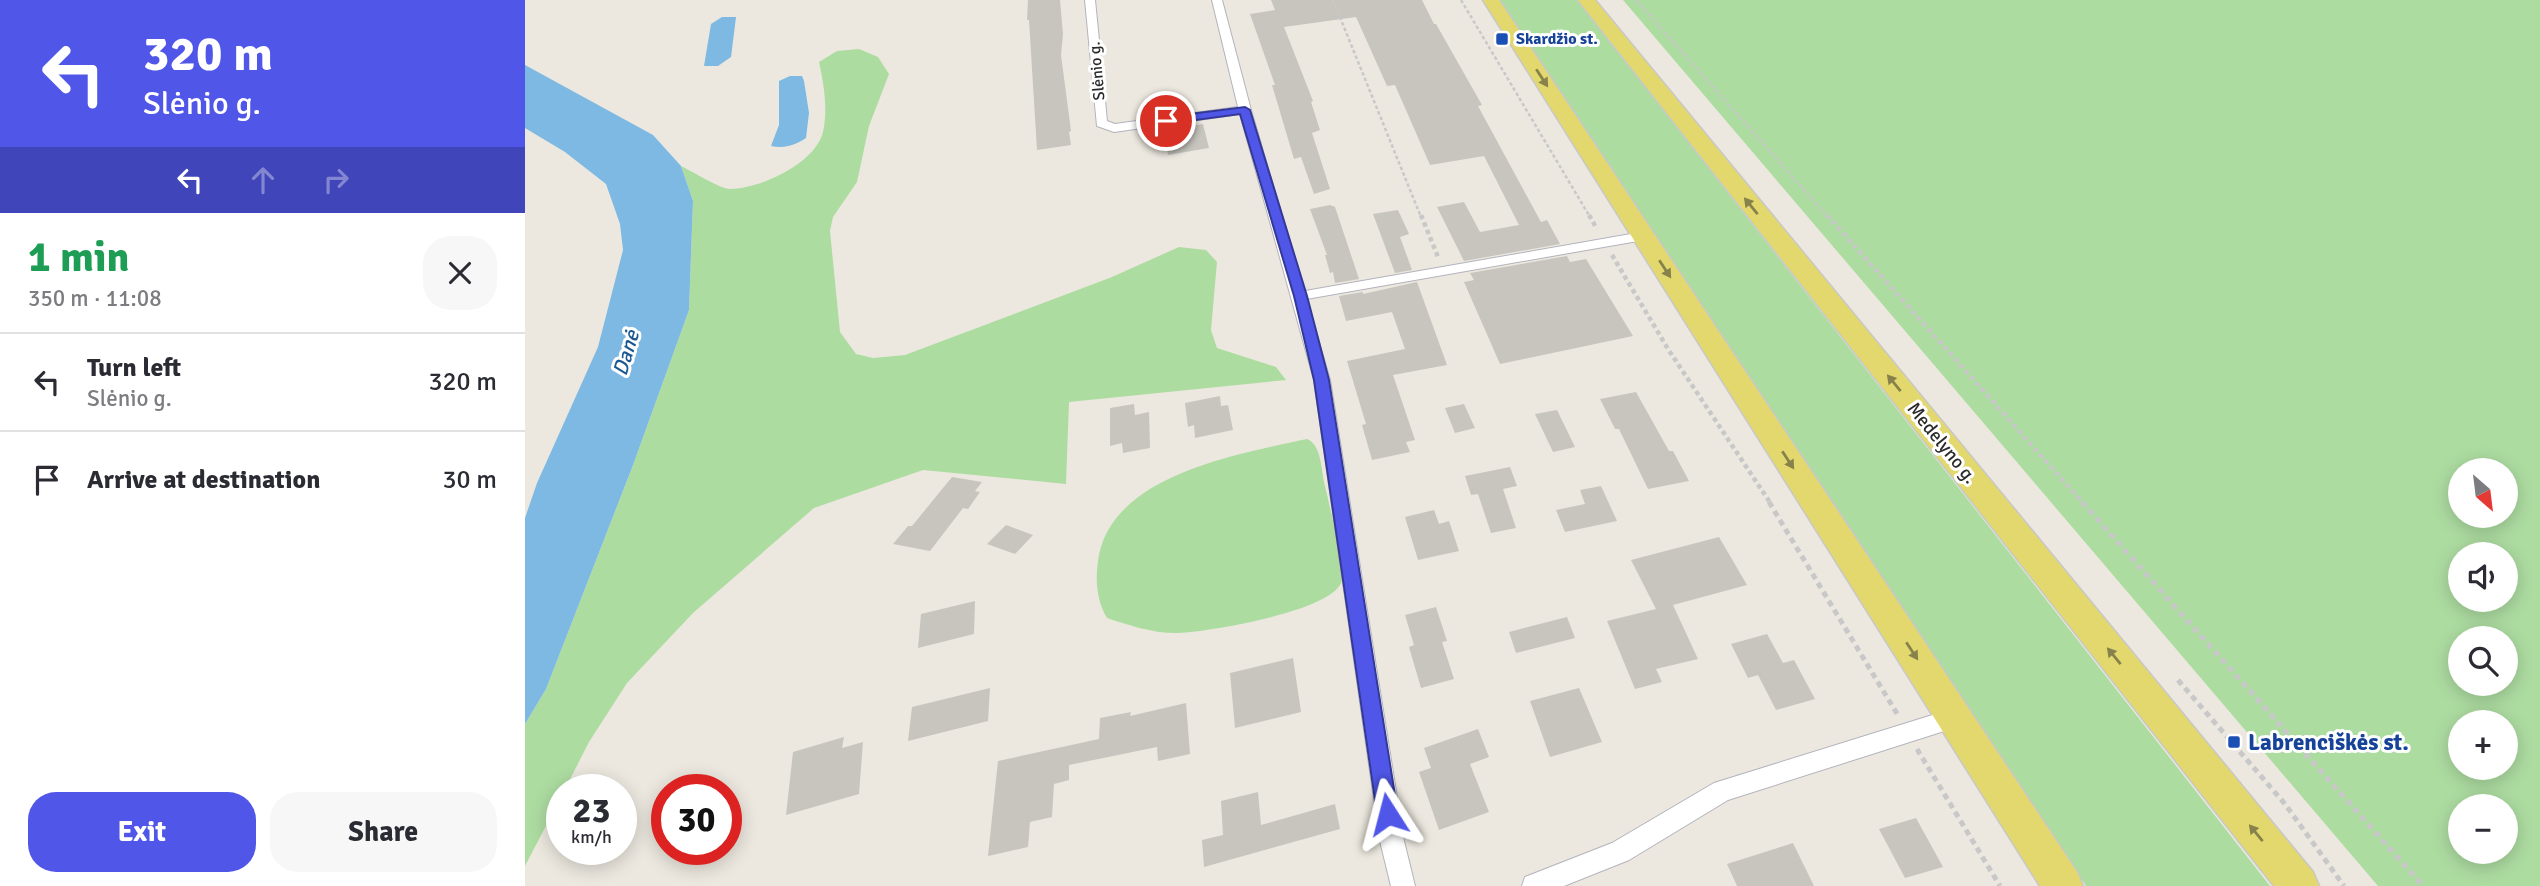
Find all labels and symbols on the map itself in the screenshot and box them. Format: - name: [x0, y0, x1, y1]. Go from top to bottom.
- place label: Skardžio st.: [1516, 29, 1598, 49]
- marker: Skardžio st.: [1494, 31, 1510, 47]
- street label: Slėnio g.: [1084, 41, 1110, 101]
- one-way arrow: [1535, 68, 1548, 88]
- pin: [1136, 91, 1196, 151]
- one-way arrow: [1744, 198, 1759, 215]
- one-way arrow: [1658, 260, 1672, 278]
- water label: Danė: [607, 326, 646, 379]
- one-way arrow: [1887, 375, 1902, 392]
- street label: Medelyno g.: [1902, 397, 1982, 489]
- one-way arrow: [1782, 451, 1795, 470]
- north arrow: [2448, 458, 2518, 528]
- one-way arrow: [1905, 642, 1918, 661]
- one-way arrow: [2106, 647, 2121, 665]
- place label: Labrenciškės st.: [2248, 728, 2409, 757]
- marker: Labrenciškės st.: [2226, 734, 2242, 750]
- speed limit sign: 30: [651, 774, 742, 865]
- position arrow: [1351, 777, 1425, 851]
- one-way arrow: [2249, 824, 2264, 842]

